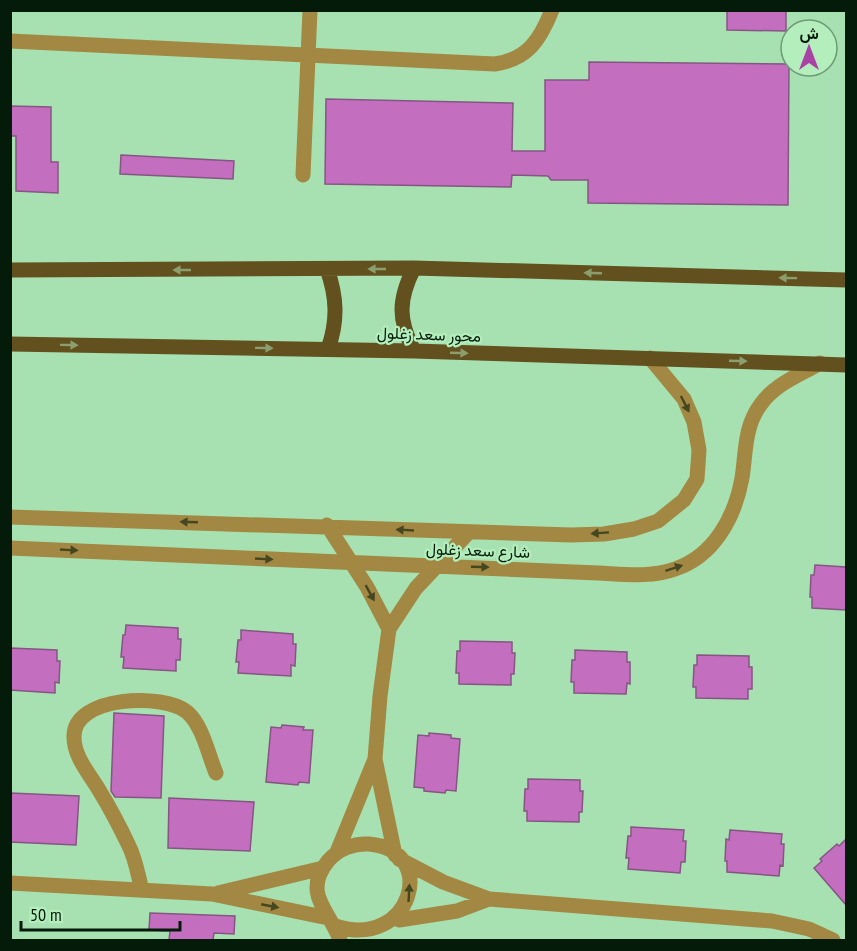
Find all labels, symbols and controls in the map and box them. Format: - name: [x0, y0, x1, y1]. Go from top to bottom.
- north arrow: [779, 18, 839, 78]
- text: ش: [799, 23, 819, 43]
- one-way arrow: [368, 264, 387, 274]
- one-way arrow: [173, 265, 192, 275]
- one-way arrow: [584, 269, 603, 278]
- one-way arrow: [779, 274, 798, 283]
- street label: محور سعد زغلول: [377, 322, 481, 347]
- one-way arrow: [59, 340, 78, 350]
- one-way arrow: [254, 343, 273, 353]
- one-way arrow: [449, 348, 468, 357]
- one-way arrow: [728, 356, 747, 365]
- one-way arrow: [681, 396, 690, 413]
- one-way arrow: [180, 517, 199, 526]
- one-way arrow: [396, 526, 415, 535]
- one-way arrow: [590, 529, 609, 538]
- street label: شارع سعد زغلول: [425, 538, 530, 564]
- one-way arrow: [59, 546, 78, 555]
- one-way arrow: [254, 555, 273, 564]
- one-way arrow: [470, 563, 489, 572]
- one-way arrow: [665, 563, 683, 573]
- one-way arrow: [365, 584, 375, 601]
- one-way arrow: [405, 883, 414, 902]
- scale bar: [21, 894, 180, 932]
- one-way arrow: [260, 902, 279, 911]
- text: 50 m: [30, 903, 62, 926]

